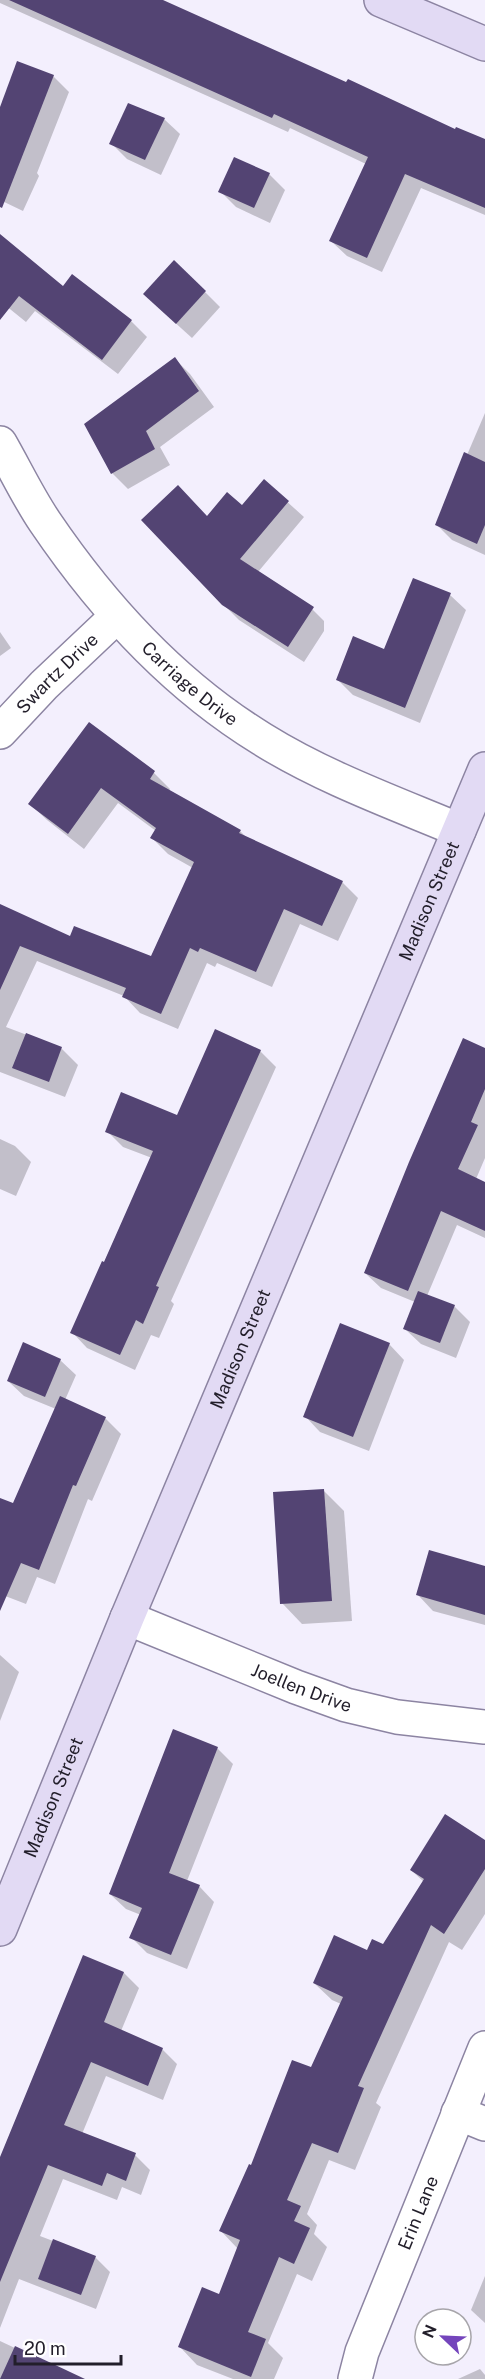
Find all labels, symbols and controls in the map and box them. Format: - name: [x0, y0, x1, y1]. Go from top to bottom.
- street label: Swartz Drive: [12, 629, 102, 718]
- street label: Carriage Drive: [138, 637, 242, 730]
- street label: Madison Street: [394, 838, 463, 964]
- street label: Madison Street: [206, 1286, 275, 1412]
- street label: Joellen Drive: [248, 1659, 354, 1716]
- street label: Madison Street: [19, 1734, 87, 1861]
- street label: Erin Lane: [393, 2173, 442, 2253]
- north arrow: [413, 2307, 473, 2367]
- text: N: [418, 2322, 441, 2341]
- scale bar: [15, 2328, 122, 2366]
- text: 20 m: [24, 2338, 66, 2359]

